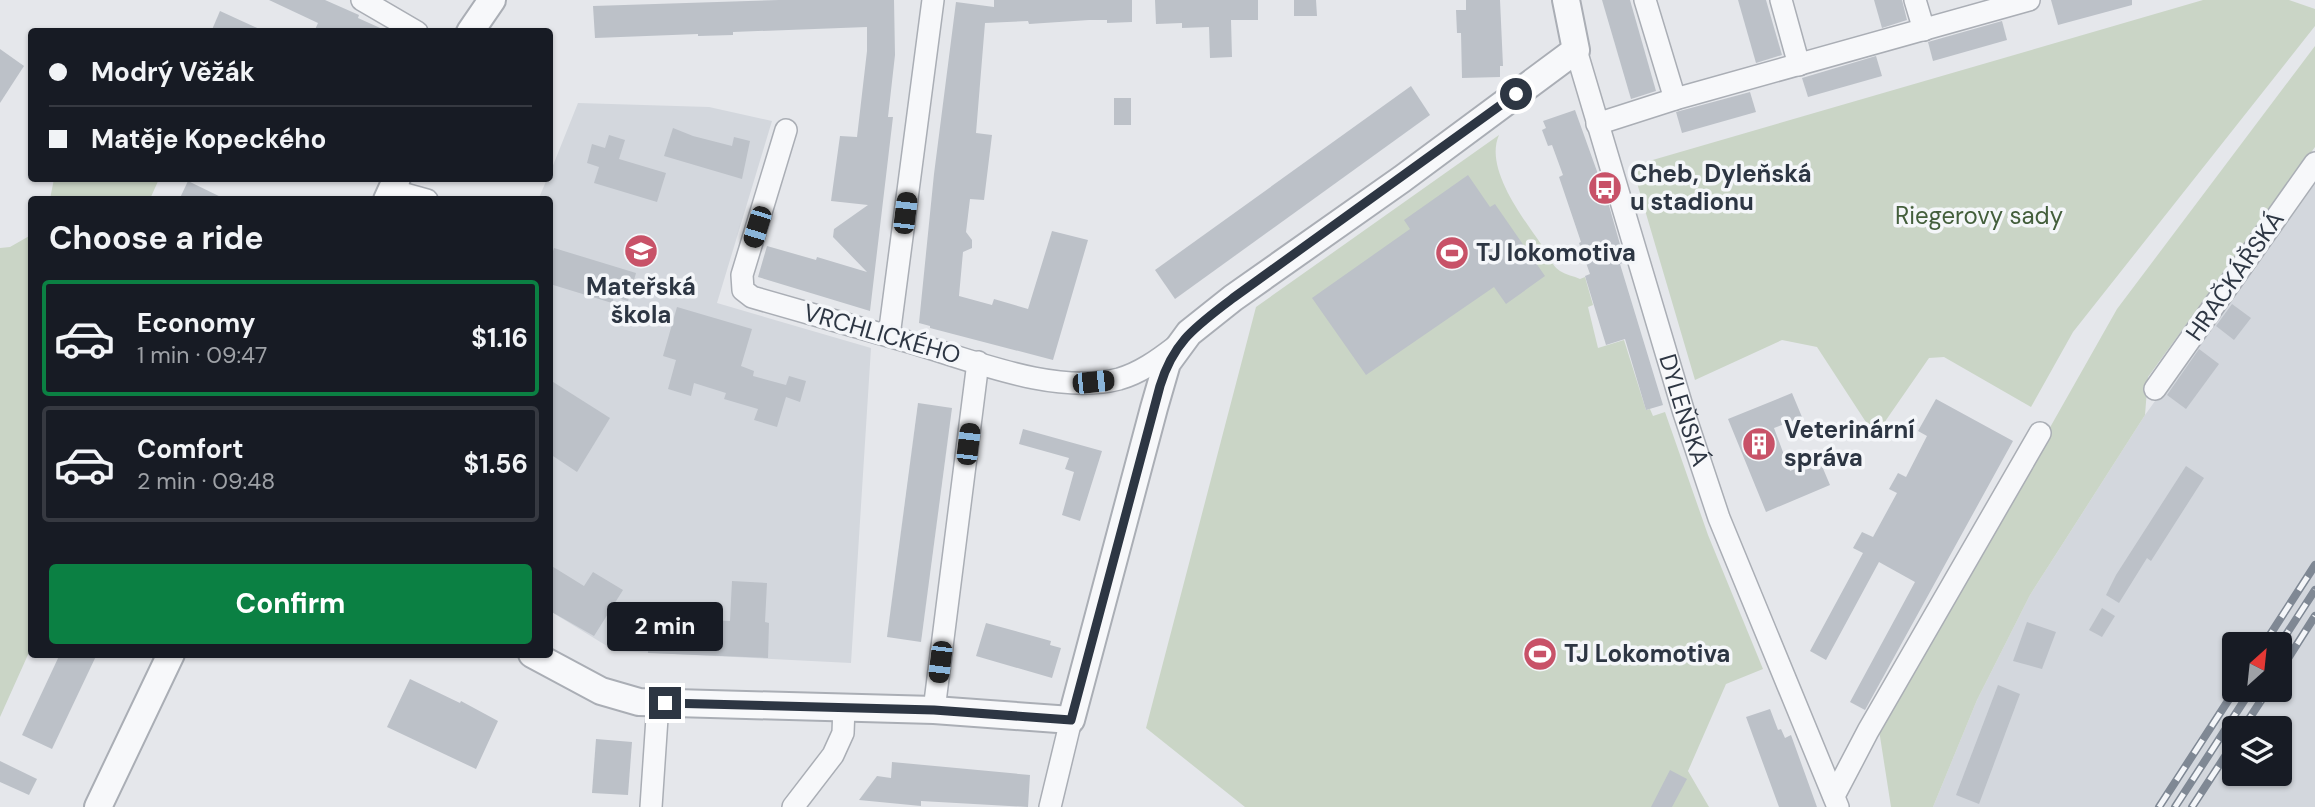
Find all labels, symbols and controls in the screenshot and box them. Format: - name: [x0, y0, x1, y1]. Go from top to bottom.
- text: Modrý Věžák: [91, 55, 255, 89]
- route start: [1500, 78, 1532, 110]
- text: Matěje Kopeckého: [91, 122, 326, 156]
- place label: Cheb, Dyleňská u stadionu: [1630, 158, 1812, 217]
- bus stop icon: Cheb, Dyleňská u stadionu: [1586, 169, 1624, 207]
- car: [893, 191, 918, 235]
- park label: Riegerovy sady: [1895, 200, 2063, 231]
- car: [741, 204, 774, 250]
- street label: HRAČKÁŘSKÁ: [2179, 205, 2291, 346]
- text: Choose a ride: [49, 217, 264, 259]
- school or university icon: Mateřská škola: [622, 232, 660, 270]
- sports icon: TJ lokomotiva: [1433, 234, 1471, 272]
- place label: TJ lokomotiva: [1476, 237, 1636, 268]
- place label: Mateřská škola: [586, 271, 696, 330]
- street label: VRCHLICKÉHO: [800, 296, 964, 371]
- text: Economy: [137, 306, 255, 340]
- icon: car: [53, 307, 116, 370]
- text: $1.16: [471, 321, 528, 355]
- text: 1 min · 09:47: [137, 340, 267, 370]
- street label: DYLEŇSKÁ: [1652, 350, 1717, 470]
- car: [1072, 369, 1115, 395]
- place label: Veterinární správa: [1784, 414, 1915, 473]
- car: [956, 422, 981, 466]
- building icon: Veterinární správa: [1740, 425, 1778, 463]
- text: Comfort: [137, 432, 243, 466]
- icon: car: [53, 433, 116, 496]
- text: $1.56: [464, 447, 528, 481]
- text: 2 min · 09:48: [137, 466, 275, 496]
- button: Confirm: [49, 564, 532, 644]
- callout: 2 min: [607, 602, 723, 650]
- text: 2 min: [635, 611, 695, 641]
- north arrow: [2222, 632, 2292, 702]
- map controls: [2222, 632, 2292, 786]
- sports icon: TJ Lokomotiva: [1521, 635, 1559, 673]
- place label: TJ Lokomotiva: [1564, 638, 1730, 669]
- car: [928, 640, 953, 684]
- route end: [649, 687, 681, 719]
- button: layers: [2222, 716, 2292, 786]

